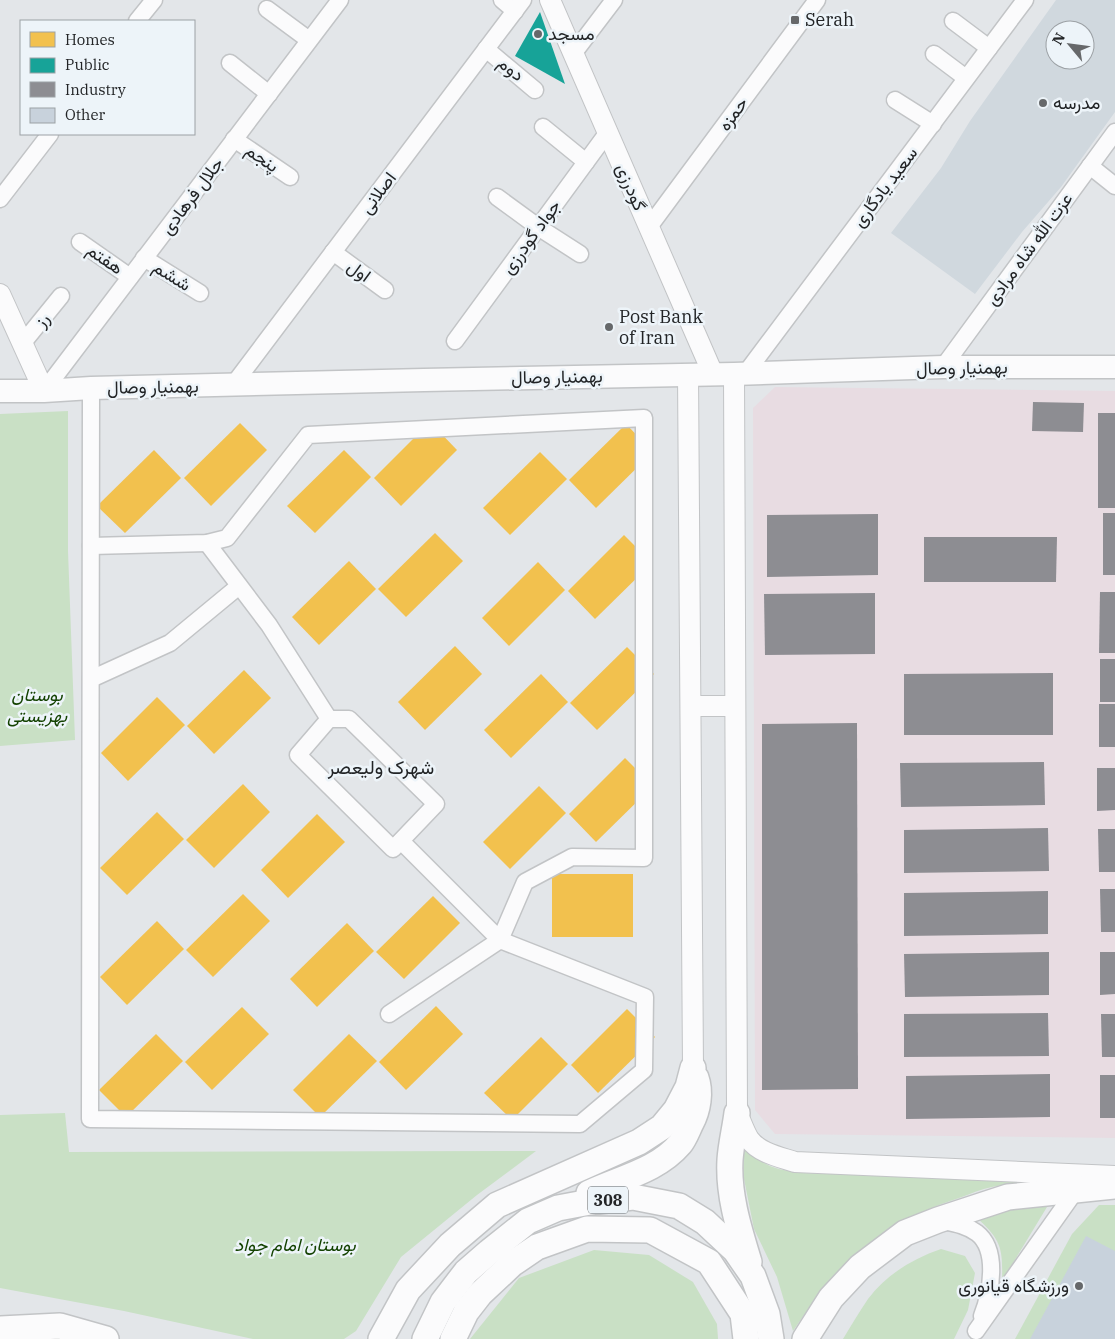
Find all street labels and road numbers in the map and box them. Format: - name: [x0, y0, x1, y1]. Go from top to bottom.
- street label: دوم: [493, 51, 529, 87]
- street label: حمزه: [713, 92, 753, 135]
- street label: پنجم: [241, 138, 283, 178]
- street label: سعید یادگاری: [847, 142, 922, 232]
- street label: جلال فرهادی: [155, 152, 228, 239]
- street label: گودرزی: [611, 160, 652, 214]
- street label: اصلانی: [354, 167, 401, 218]
- street label: عزت الله شاه مرادی: [980, 188, 1077, 310]
- street label: جواد گودرزی: [496, 195, 565, 278]
- street label: هفتم: [82, 238, 128, 280]
- street label: اول: [343, 254, 376, 287]
- street label: ششم: [148, 255, 196, 297]
- street label: رز: [28, 308, 54, 332]
- street label: بهمنیار وصال: [916, 355, 1008, 380]
- street label: بهمنیار وصال: [511, 364, 603, 389]
- street label: بهمنیار وصال: [107, 374, 199, 399]
- road number: 308: [588, 1186, 628, 1214]

